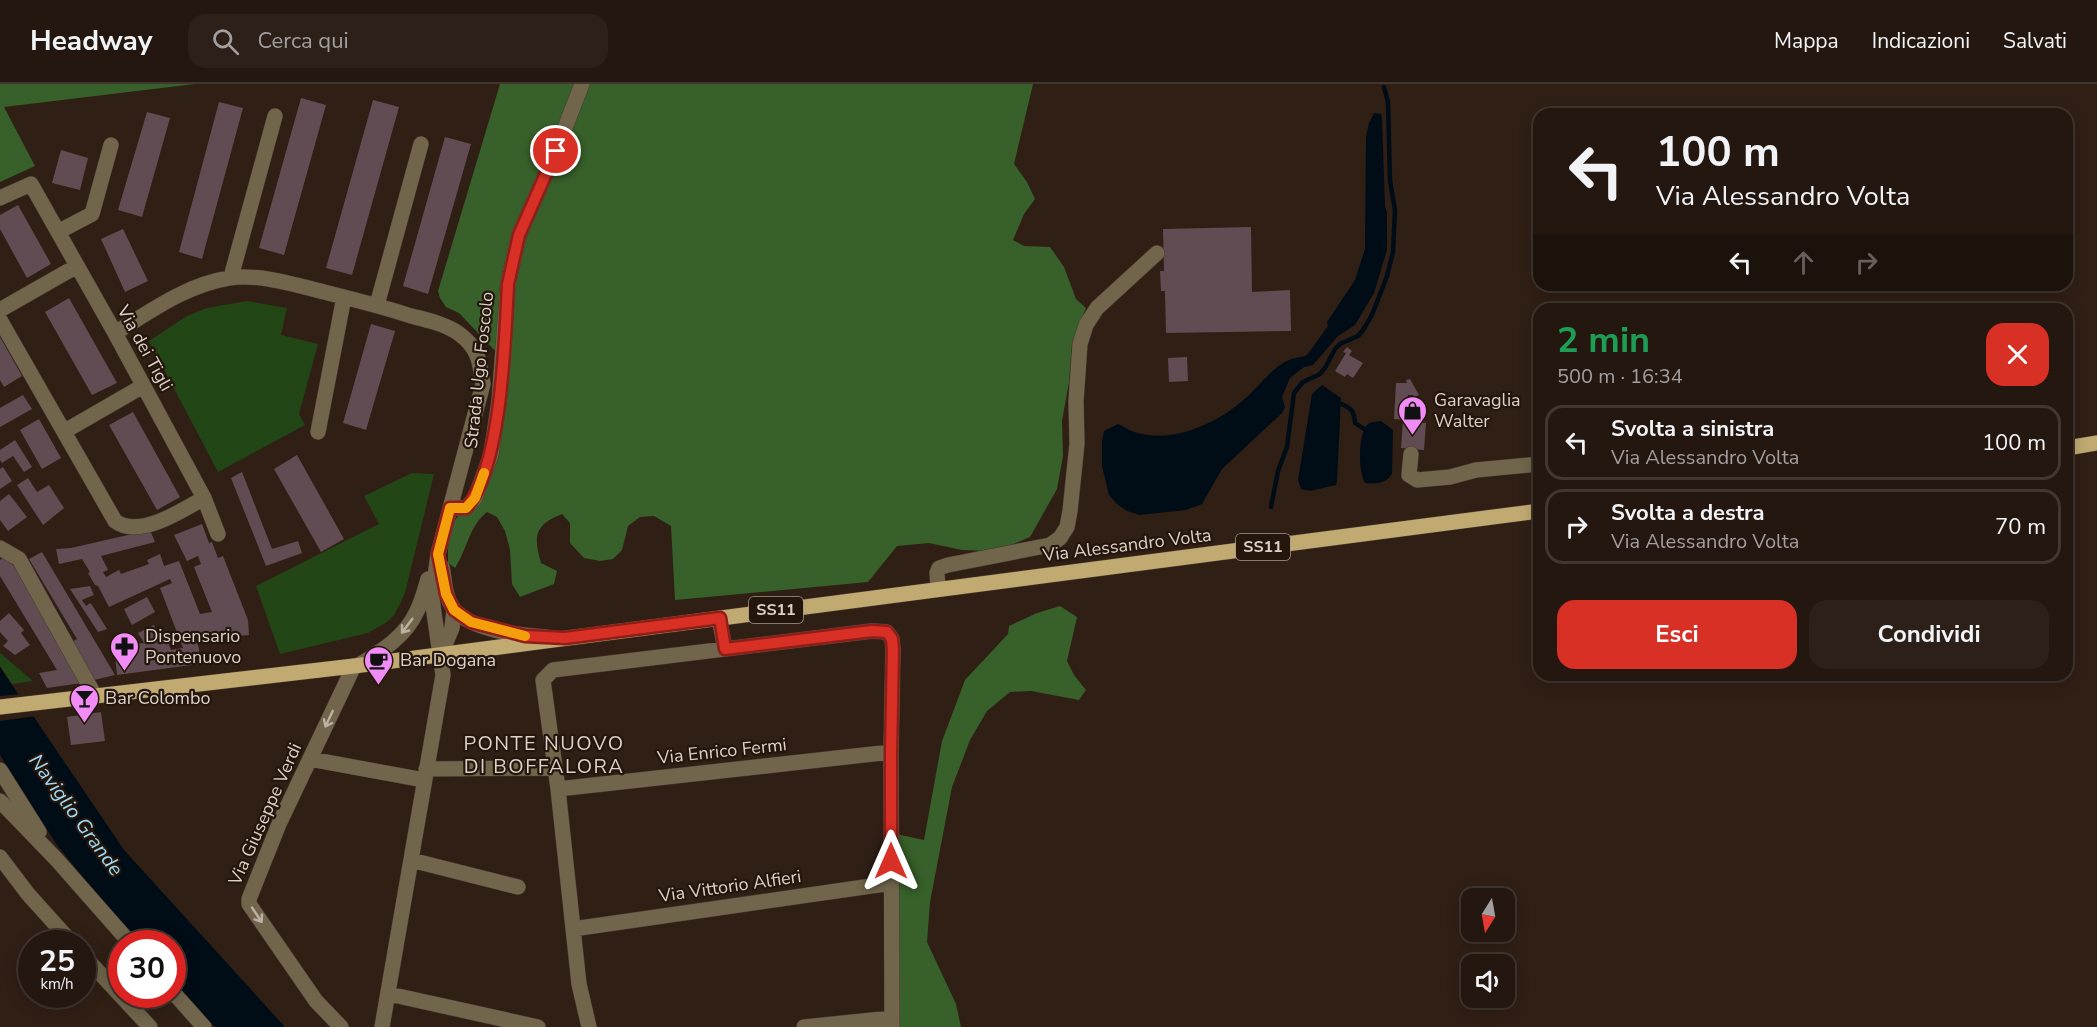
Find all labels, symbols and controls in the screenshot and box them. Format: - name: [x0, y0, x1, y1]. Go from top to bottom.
- search box: [188, 14, 608, 68]
- text: Headway: [30, 22, 152, 60]
- icon: search: [209, 25, 242, 58]
- text: Cerca qui: [257, 26, 349, 56]
- text: Mappa: [1774, 27, 1839, 55]
- text: Indicazioni: [1872, 27, 1970, 55]
- text: Salvati: [2003, 27, 2067, 55]
- text: 100 m: [1656, 124, 1780, 181]
- pin: [530, 125, 581, 176]
- icon: left: [1557, 132, 1635, 210]
- icon: arrive: [539, 134, 572, 167]
- text: Via Alessandro Volta: [1656, 178, 1910, 215]
- icon: left: [1724, 246, 1757, 279]
- icon: ahead: [1787, 246, 1820, 279]
- icon: right: [1850, 246, 1883, 279]
- street label: Strada Ugo Foscolo: [459, 290, 499, 450]
- street label: Via dei Tigli: [111, 300, 178, 395]
- text: 2 min: [1557, 316, 1650, 365]
- button: close: [1986, 323, 2049, 386]
- text: 500 m · 16:34: [1557, 363, 1683, 390]
- place label: Garavaglia Walter: [1434, 388, 1521, 433]
- shop icon: Garavaglia Walter: [1397, 394, 1429, 436]
- text: Svolta a sinistra: [1611, 414, 1774, 444]
- icon: left: [1560, 426, 1593, 459]
- text: 100 m: [1982, 428, 2046, 458]
- text: Via Alessandro Volta: [1611, 444, 1799, 471]
- text: Svolta a destra: [1611, 498, 1765, 528]
- icon: right: [1560, 510, 1593, 543]
- text: 70 m: [1995, 512, 2046, 542]
- street label: Via Alessandro Volta: [1040, 523, 1213, 567]
- text: Via Alessandro Volta: [1611, 528, 1799, 555]
- road number: SS11: [1236, 534, 1290, 560]
- road number: SS11: [749, 597, 803, 623]
- button: Esci: [1557, 600, 1797, 669]
- button: Condividi: [1809, 600, 2049, 669]
- one-way arrow: [400, 618, 413, 634]
- place label: Dispensario Pontenuovo: [145, 624, 241, 669]
- pharmacy icon: Dispensario Pontenuovo: [108, 630, 140, 672]
- cafe icon: Bar Dogana: [363, 644, 395, 686]
- place label: Bar Dogana: [400, 648, 496, 672]
- bar icon: Bar Colombo: [68, 682, 100, 724]
- place label: Bar Colombo: [105, 686, 210, 710]
- one-way arrow: [323, 709, 335, 727]
- district label: PONTE NUOVO DI BOFFALORA: [463, 730, 625, 780]
- street label: Via Enrico Fermi: [655, 732, 788, 770]
- street label: Via Giuseppe Verdi: [222, 739, 307, 890]
- water label: Naviglio Grande: [23, 749, 130, 882]
- position arrow: [859, 829, 923, 893]
- street label: Via Vittorio Alfieri: [656, 864, 803, 908]
- north arrow: [1461, 888, 1515, 942]
- map controls: [1461, 888, 1515, 1008]
- one-way arrow: [251, 906, 263, 923]
- speed limit sign: 30: [108, 930, 186, 1008]
- text: 25: [39, 941, 75, 982]
- button: sound: [1461, 954, 1515, 1008]
- text: km/h: [40, 974, 74, 994]

